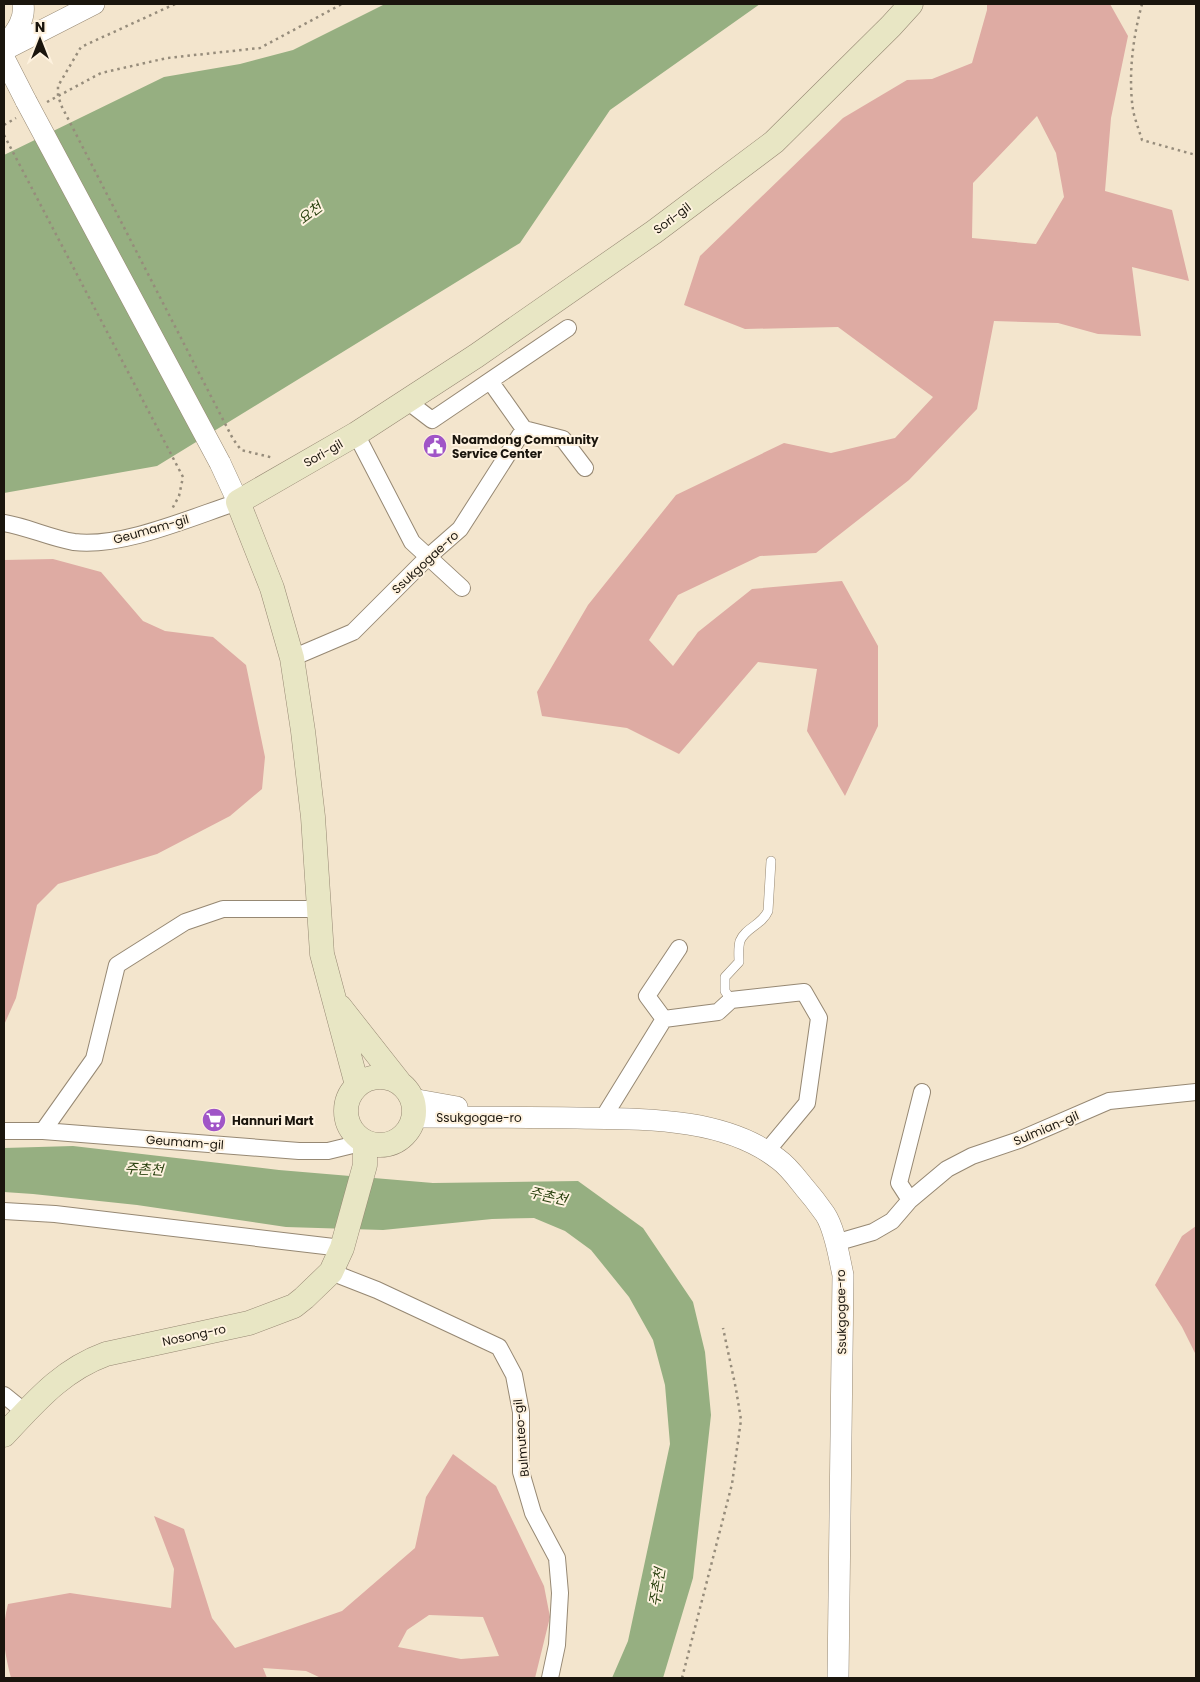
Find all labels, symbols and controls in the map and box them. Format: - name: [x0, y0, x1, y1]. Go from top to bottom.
- north arrow: [15, 15, 65, 65]
- text: N: [35, 17, 45, 37]
- water label: 요천: [294, 197, 327, 229]
- street label: Sori-gil: [650, 198, 694, 238]
- place label: Noamdong Community Service Center: [452, 431, 599, 462]
- public building icon: Noamdong Community Service Center: [422, 433, 448, 459]
- street label: Sori-gil: [300, 435, 346, 471]
- street label: Geumam-gil: [111, 510, 191, 548]
- street label: Ssukgogae-ro: [388, 526, 462, 597]
- supermarket icon: Hannuri Mart: [201, 1107, 227, 1133]
- street label: Sulmian-gil: [1011, 1107, 1081, 1149]
- street label: Ssukgogae-ro: [436, 1109, 522, 1126]
- place label: Hannuri Mart: [232, 1112, 314, 1129]
- street label: Geumam-gil: [146, 1131, 225, 1153]
- water label: 주촌천: [124, 1158, 165, 1180]
- water label: 주촌천: [527, 1182, 570, 1210]
- street label: Ssukgogae-ro: [832, 1269, 850, 1355]
- street label: Nosong-ro: [161, 1320, 228, 1350]
- street label: Bulmuteo-gil: [509, 1398, 533, 1478]
- water label: 주촌천: [644, 1565, 670, 1608]

